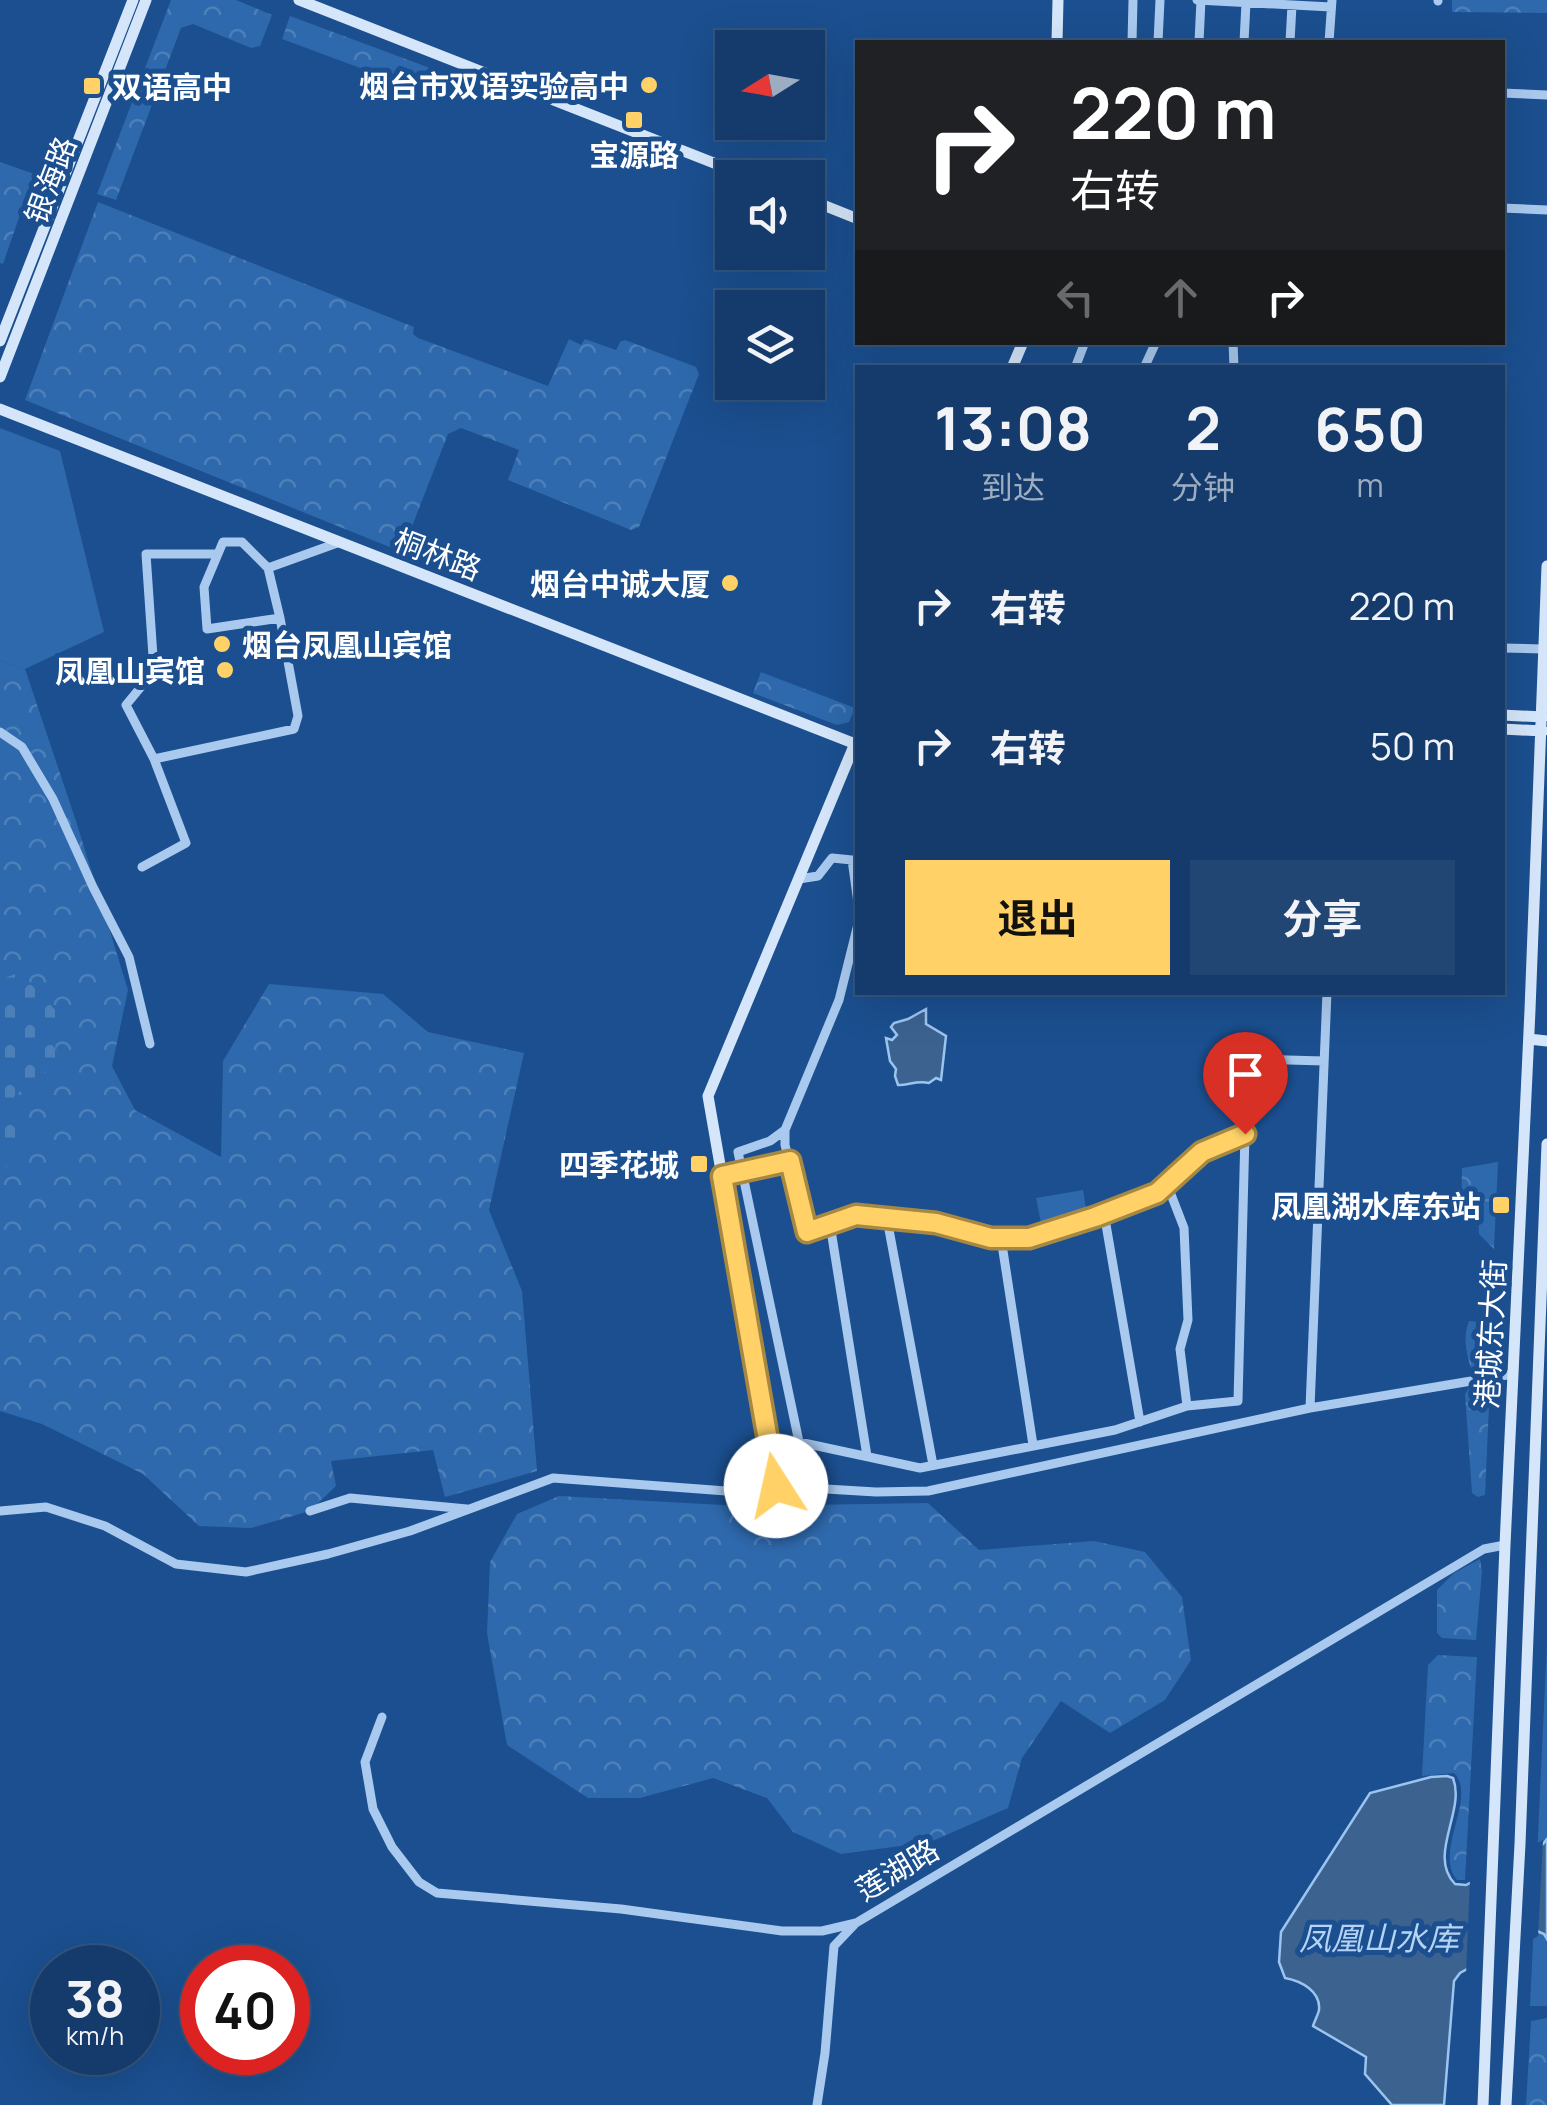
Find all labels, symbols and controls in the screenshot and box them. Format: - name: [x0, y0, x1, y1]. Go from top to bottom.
- north arrow: [715, 30, 825, 140]
- map controls: [715, 30, 825, 400]
- text: 220 m: [1070, 64, 1276, 160]
- place label: 烟台市双语实验高中: [359, 65, 629, 106]
- place label: 双语高中: [112, 66, 232, 107]
- marker: 烟台市双语实验高中: [638, 74, 660, 96]
- marker: 双语高中: [81, 75, 103, 97]
- icon: right: [905, 80, 1035, 210]
- marker: 宝源路: [623, 109, 645, 131]
- street label: 银海路: [15, 131, 85, 229]
- place label: 宝源路: [589, 134, 679, 175]
- text: 右转: [1070, 159, 1160, 221]
- button: sound: [715, 160, 825, 270]
- icon: left: [1048, 270, 1103, 325]
- icon: ahead: [1153, 270, 1208, 325]
- icon: right: [1258, 270, 1313, 325]
- button: layers: [715, 290, 825, 400]
- text: 13:08: [934, 386, 1092, 468]
- text: 2: [1185, 386, 1221, 468]
- text: 650: [1314, 387, 1426, 469]
- text: m: [1356, 463, 1384, 507]
- text: 到达: [981, 465, 1045, 509]
- text: 分钟: [1171, 465, 1235, 509]
- street label: 桐林路: [389, 519, 487, 589]
- place label: 烟台中诚大厦: [530, 563, 710, 604]
- marker: 烟台中诚大厦: [719, 572, 741, 594]
- icon: right: [905, 578, 960, 633]
- text: 220 m: [1349, 579, 1455, 631]
- text: 右转: [990, 581, 1066, 633]
- place label: 烟台凤凰山宾馆: [242, 624, 452, 665]
- marker: 烟台凤凰山宾馆: [211, 633, 233, 655]
- place label: 凤凰山宾馆: [55, 650, 205, 691]
- marker: 凤凰山宾馆: [214, 659, 236, 681]
- icon: right: [905, 718, 960, 773]
- text: 50 m: [1370, 719, 1455, 771]
- text: 右转: [990, 721, 1066, 773]
- button: 退出: [905, 860, 1170, 975]
- button: 分享: [1190, 860, 1455, 975]
- pin: [1203, 1032, 1288, 1135]
- icon: arrive: [1218, 1047, 1273, 1102]
- place label: 四季花城: [559, 1144, 679, 1185]
- marker: 四季花城: [688, 1153, 710, 1175]
- place label: 凤凰湖水库东站: [1271, 1185, 1481, 1226]
- marker: 凤凰湖水库东站: [1490, 1194, 1512, 1216]
- street label: 港城东大街: [1466, 1258, 1514, 1410]
- position arrow: [724, 1434, 828, 1538]
- street label: 莲湖路: [848, 1828, 946, 1910]
- water label: 凤凰山水库: [1299, 1916, 1464, 1960]
- speed limit sign: 40: [180, 1945, 310, 2075]
- text: 38: [65, 1964, 125, 2032]
- text: km/h: [66, 2018, 124, 2053]

